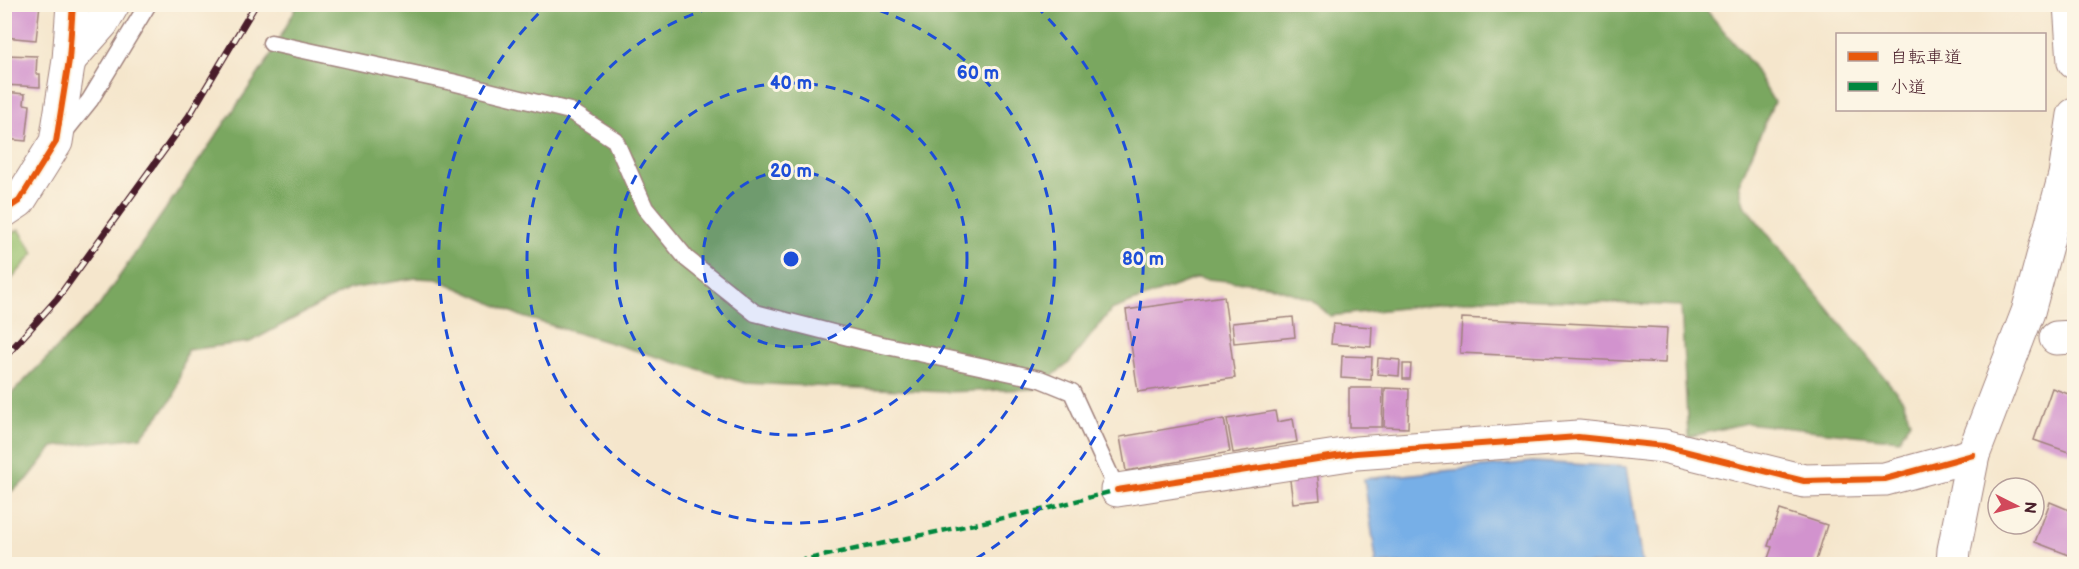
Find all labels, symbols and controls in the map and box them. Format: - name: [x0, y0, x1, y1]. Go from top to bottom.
- legend: [1836, 33, 2046, 111]
- text: 自転車道: [1890, 47, 1962, 68]
- text: 60 m: [957, 63, 999, 84]
- text: 40 m: [770, 73, 812, 94]
- text: 小道: [1890, 77, 1926, 98]
- text: 20 m: [770, 161, 812, 182]
- centre of rings: [781, 249, 801, 269]
- text: 80 m: [1122, 249, 1164, 270]
- north arrow: [1986, 476, 2046, 536]
- text: N: [2019, 500, 2040, 514]

